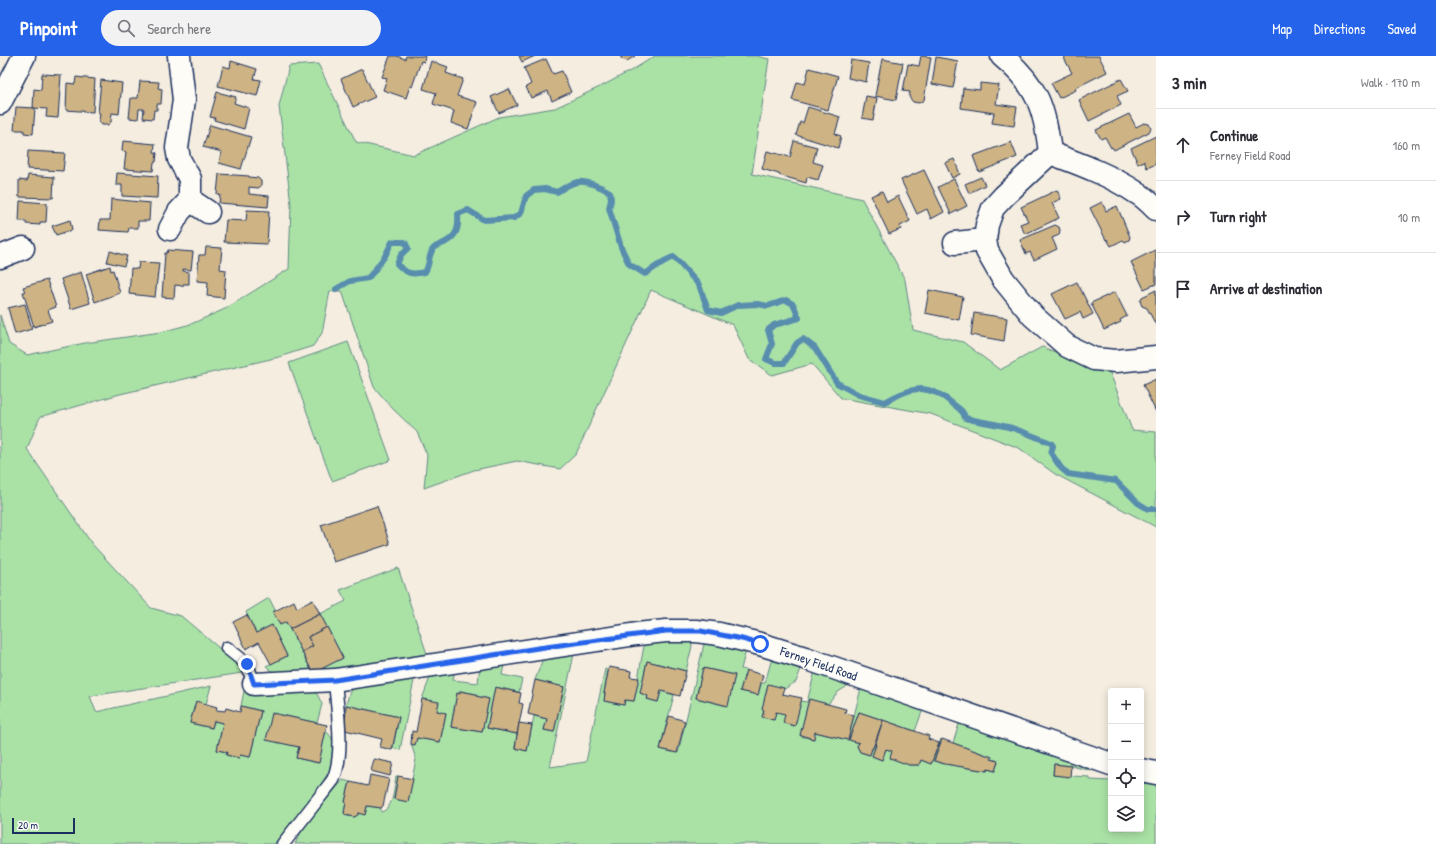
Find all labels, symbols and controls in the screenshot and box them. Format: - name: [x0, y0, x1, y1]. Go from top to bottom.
- search box: [101, 10, 381, 46]
- text: Pinpoint: [20, 15, 77, 41]
- icon: search: [115, 17, 137, 39]
- text: Search here: [147, 18, 211, 39]
- text: Map: [1272, 19, 1292, 38]
- text: Directions: [1314, 19, 1365, 38]
- text: Saved: [1387, 19, 1416, 38]
- text: 3 min: [1172, 71, 1207, 94]
- text: Walk · 170 m: [1361, 73, 1420, 91]
- text: Continue: [1210, 125, 1258, 146]
- icon: ahead: [1172, 134, 1194, 156]
- text: 160 m: [1392, 136, 1420, 154]
- text: Ferney Field Road: [1210, 146, 1290, 164]
- icon: right: [1172, 206, 1194, 228]
- text: Turn right: [1210, 206, 1266, 227]
- text: 10 m: [1398, 208, 1420, 226]
- icon: arrive: [1172, 278, 1194, 300]
- text: Arrive at destination: [1210, 278, 1322, 299]
- route start: [751, 635, 769, 653]
- street label: Ferney Field Road: [777, 641, 860, 685]
- route end: [238, 655, 256, 673]
- map controls: [1108, 688, 1144, 832]
- button: +: [1108, 688, 1144, 724]
- button: −: [1108, 724, 1144, 760]
- button: locate: [1108, 760, 1144, 796]
- button: layers: [1108, 796, 1144, 832]
- scale bar: [12, 816, 75, 835]
- text: 20 m: [18, 818, 38, 832]

